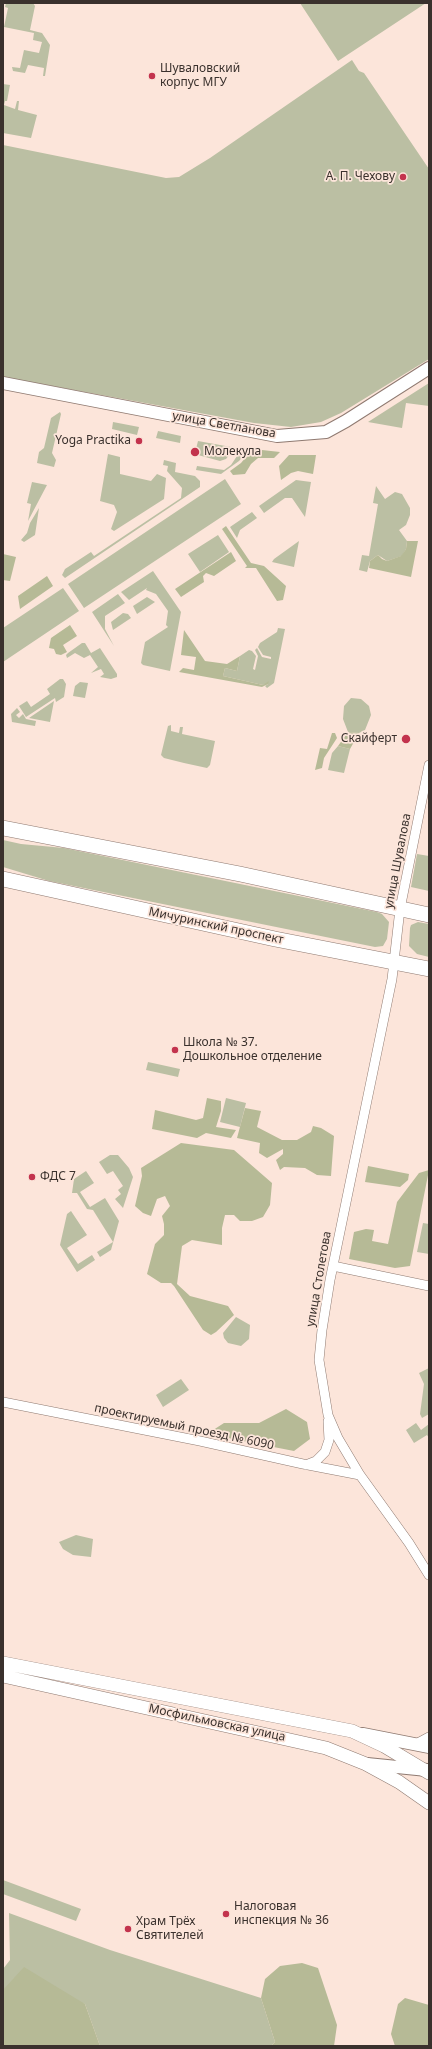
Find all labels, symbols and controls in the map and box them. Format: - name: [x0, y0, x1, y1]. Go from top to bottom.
- place label: Шуваловский корпус МГУ: [160, 62, 240, 90]
- marker: Шуваловский корпус МГУ: [147, 71, 157, 81]
- place label: А. П. Чехову: [326, 170, 395, 184]
- marker: А. П. Чехову: [398, 172, 408, 182]
- street label: улица Светланова: [171, 409, 277, 441]
- place label: Yoga Practika: [55, 434, 131, 448]
- marker: Yoga Practika: [134, 436, 144, 446]
- place label: Молекула: [204, 445, 261, 459]
- marker: Молекула: [189, 446, 201, 458]
- place label: Скайферт: [341, 732, 397, 746]
- marker: Скайферт: [400, 733, 412, 745]
- street label: улица Шувалова: [382, 812, 414, 910]
- street label: Мичуринский проспект: [147, 905, 285, 947]
- place label: Школа № 37. Дошкольное отделение: [183, 1036, 322, 1064]
- marker: Школа № 37. Дошкольное отделение: [170, 1045, 180, 1055]
- place label: ФДС 7: [40, 1170, 76, 1184]
- marker: ФДС 7: [27, 1172, 37, 1182]
- street label: улица Столетова: [303, 1230, 335, 1328]
- street label: проектируемый проезд № 6090: [93, 1401, 275, 1453]
- street label: Мосфильмовская улица: [147, 1701, 287, 1745]
- place label: Налоговая инспекция № 36: [234, 1900, 329, 1928]
- marker: Налоговая инспекция № 36: [221, 1909, 231, 1919]
- place label: Храм Трёх Святителей: [136, 1915, 204, 1943]
- marker: Храм Трёх Святителей: [123, 1924, 133, 1934]

